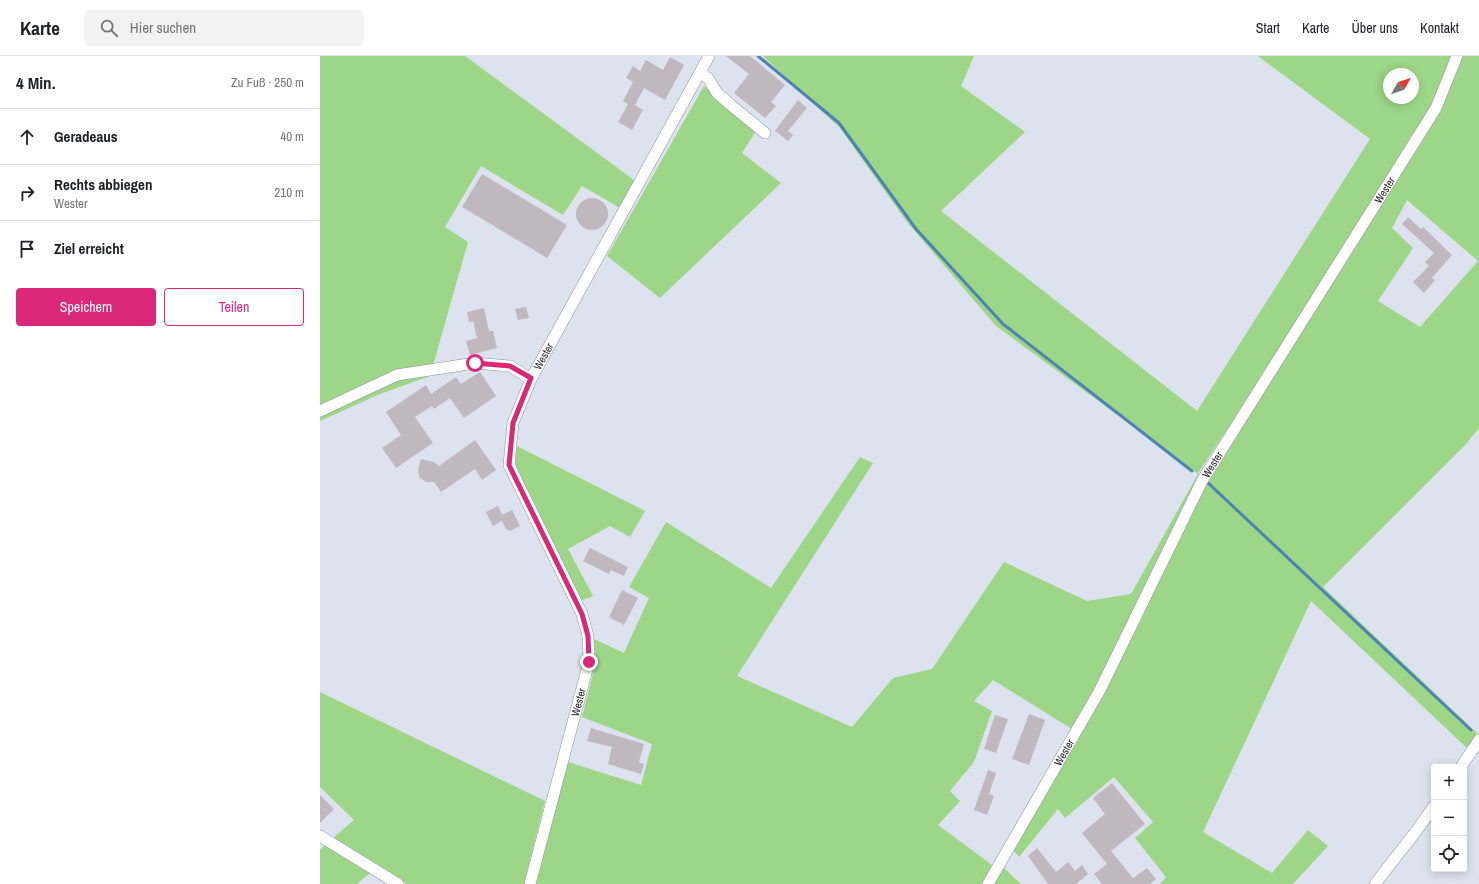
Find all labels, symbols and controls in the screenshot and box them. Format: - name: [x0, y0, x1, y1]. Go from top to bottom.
- search box: [84, 10, 364, 46]
- text: Karte: [20, 15, 60, 41]
- icon: search: [98, 17, 120, 39]
- text: Hier suchen: [130, 17, 196, 38]
- text: Start: [1256, 19, 1280, 37]
- text: Karte: [1302, 19, 1329, 37]
- text: Über uns: [1351, 19, 1398, 37]
- text: Kontakt: [1420, 19, 1459, 37]
- north arrow: [1383, 68, 1419, 104]
- text: 4 Min.: [16, 71, 56, 94]
- text: Zu Fuß · 250 m: [231, 74, 304, 91]
- icon: ahead: [16, 126, 38, 148]
- text: Geradeaus: [54, 126, 118, 147]
- text: 40 m: [280, 128, 304, 145]
- text: Rechts abbiegen: [54, 174, 152, 195]
- street label: Wester: [1371, 174, 1398, 206]
- icon: right: [16, 182, 38, 204]
- text: 210 m: [274, 184, 304, 201]
- text: Wester: [54, 195, 88, 212]
- icon: arrive: [16, 238, 38, 260]
- text: Ziel erreicht: [54, 238, 124, 259]
- button: Speichern: [16, 288, 156, 326]
- button: Teilen: [164, 288, 304, 326]
- street label: Wester: [530, 341, 556, 372]
- route start: [466, 354, 484, 372]
- street label: Wester: [1199, 449, 1226, 480]
- route end: [580, 653, 598, 671]
- street label: Wester: [568, 687, 589, 718]
- street label: Wester: [1051, 737, 1077, 768]
- map controls: [1431, 764, 1467, 872]
- button: +: [1431, 764, 1467, 800]
- button: −: [1431, 800, 1467, 836]
- button: locate: [1431, 836, 1467, 872]

